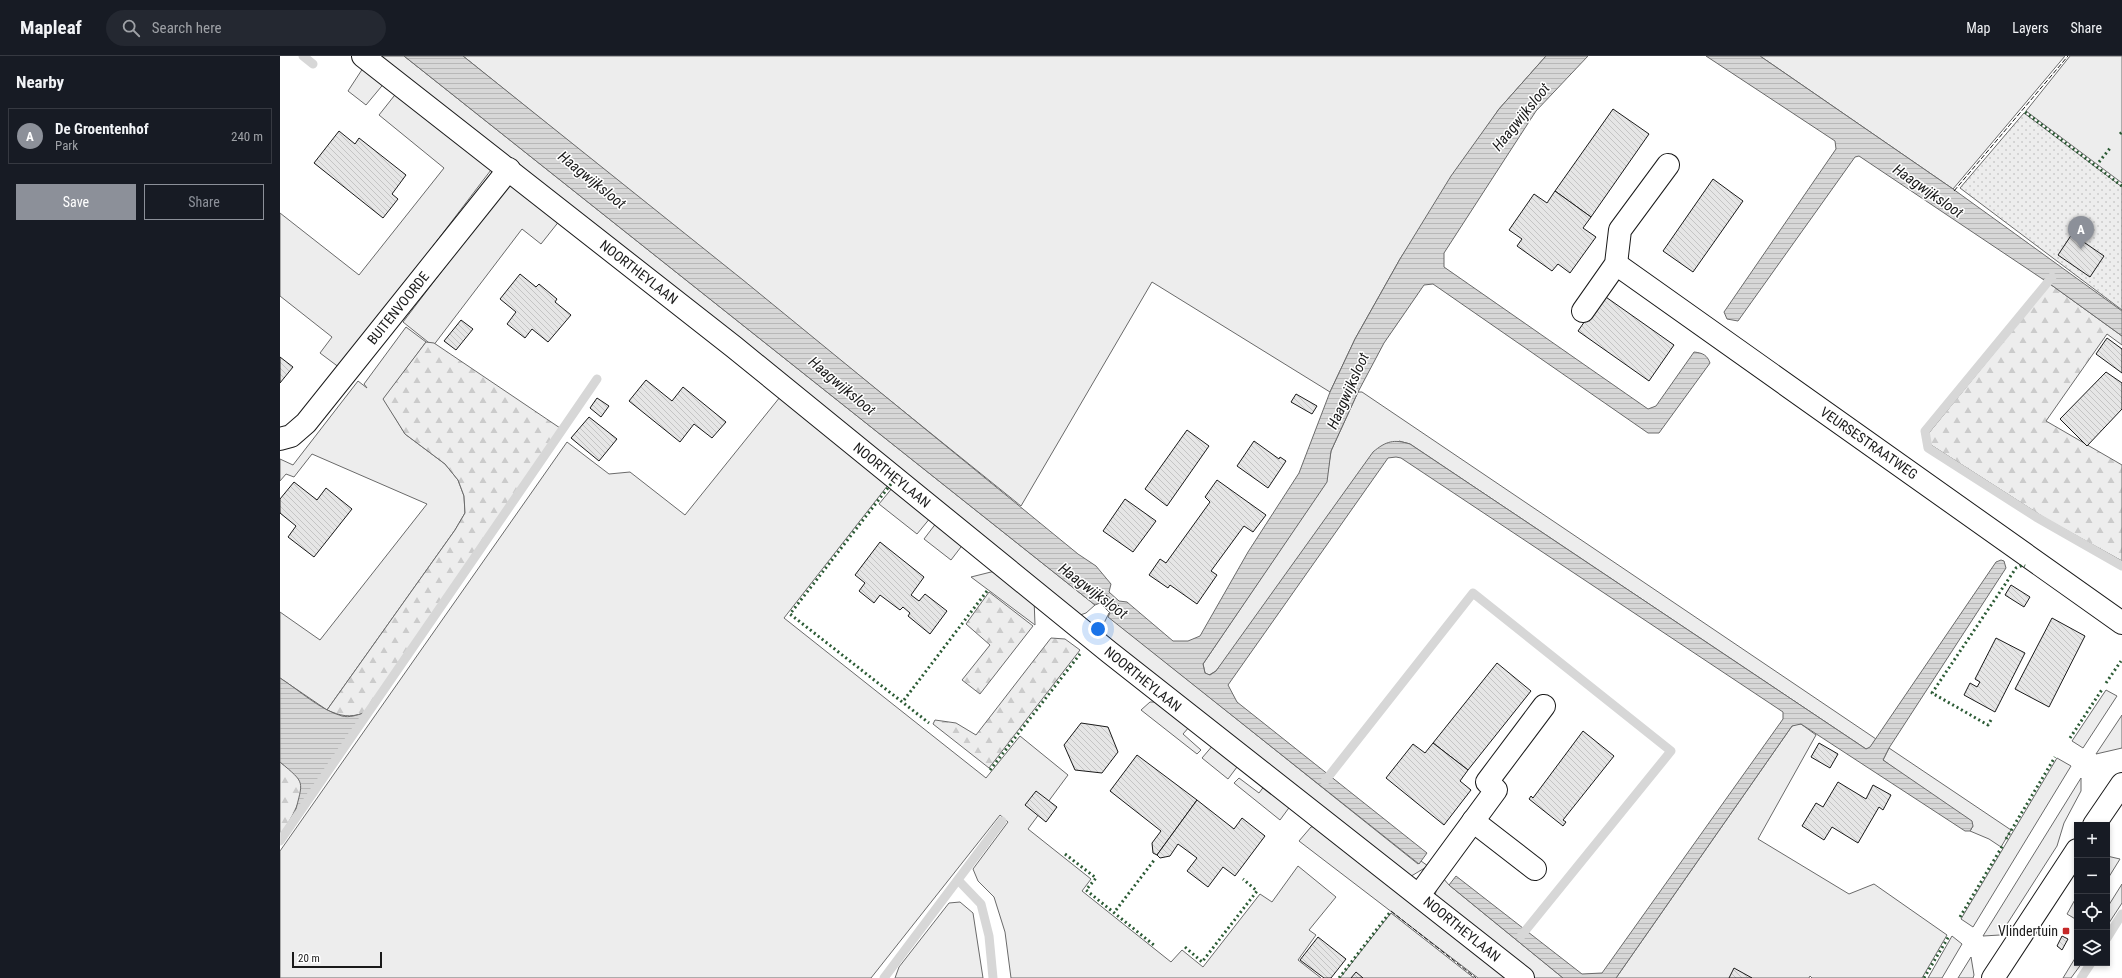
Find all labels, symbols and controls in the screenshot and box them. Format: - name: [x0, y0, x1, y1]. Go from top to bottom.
- search box: [106, 10, 386, 46]
- text: Mapleaf: [20, 16, 82, 39]
- icon: search: [120, 17, 142, 39]
- text: Search here: [152, 19, 222, 37]
- text: Map: [1966, 20, 1990, 36]
- text: Layers: [2012, 20, 2049, 36]
- text: Share: [2071, 20, 2102, 36]
- text: Nearby: [16, 72, 64, 92]
- water label: Haagwijksloot: [1488, 79, 1554, 154]
- text: De Groentenhof: [55, 120, 149, 138]
- text: A: [26, 129, 34, 144]
- text: 240 m: [231, 129, 263, 144]
- text: Park: [55, 138, 78, 153]
- water label: Haagwijksloot: [555, 147, 630, 213]
- water label: Haagwijksloot: [1889, 160, 1967, 222]
- button: Save: [16, 184, 136, 220]
- button: Share: [144, 184, 264, 220]
- pin: A: [2068, 216, 2094, 249]
- street label: NOORTHEYLAAN: [597, 237, 681, 307]
- street label: BUITENVOORDE: [364, 268, 432, 348]
- water label: Haagwijksloot: [1323, 349, 1373, 432]
- water label: Haagwijksloot: [805, 353, 880, 420]
- street label: VEURSESTRAATWEG: [1817, 404, 1921, 482]
- street label: NOORTHEYLAAN: [850, 439, 934, 511]
- water label: Haagwijksloot: [1055, 559, 1132, 623]
- your location: [1088, 619, 1108, 639]
- street label: NOORTHEYLAAN: [1101, 643, 1185, 715]
- map controls: [2074, 822, 2110, 966]
- button: +: [2074, 822, 2110, 858]
- button: −: [2074, 858, 2110, 894]
- street label: NOORTHEYLAAN: [1420, 893, 1504, 965]
- button: locate: [2074, 894, 2110, 930]
- place label: Vlindertuin: [1998, 923, 2058, 939]
- marker: Vlindertuin: [2061, 926, 2071, 936]
- button: layers: [2074, 930, 2110, 966]
- scale bar: [292, 950, 382, 969]
- text: 20 m: [298, 952, 320, 965]

